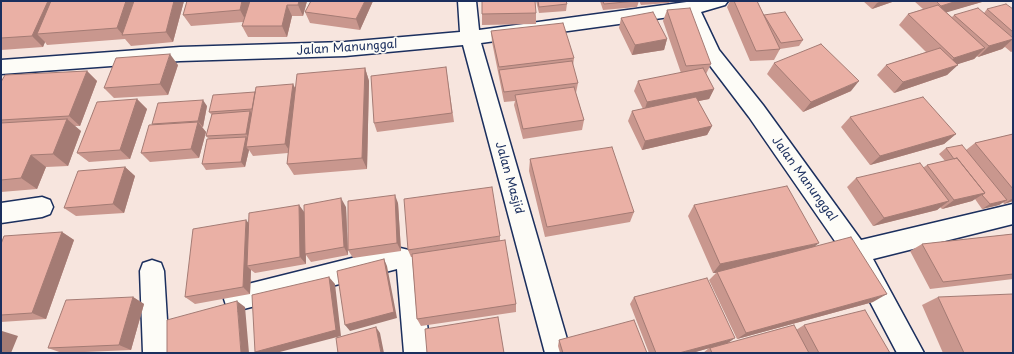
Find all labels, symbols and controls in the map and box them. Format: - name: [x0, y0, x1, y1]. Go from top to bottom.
- street label: Jalan Manunggal: [296, 37, 398, 59]
- street label: Jalan Manunggal: [768, 134, 840, 224]
- street label: Jalan Masjid: [492, 140, 526, 216]

